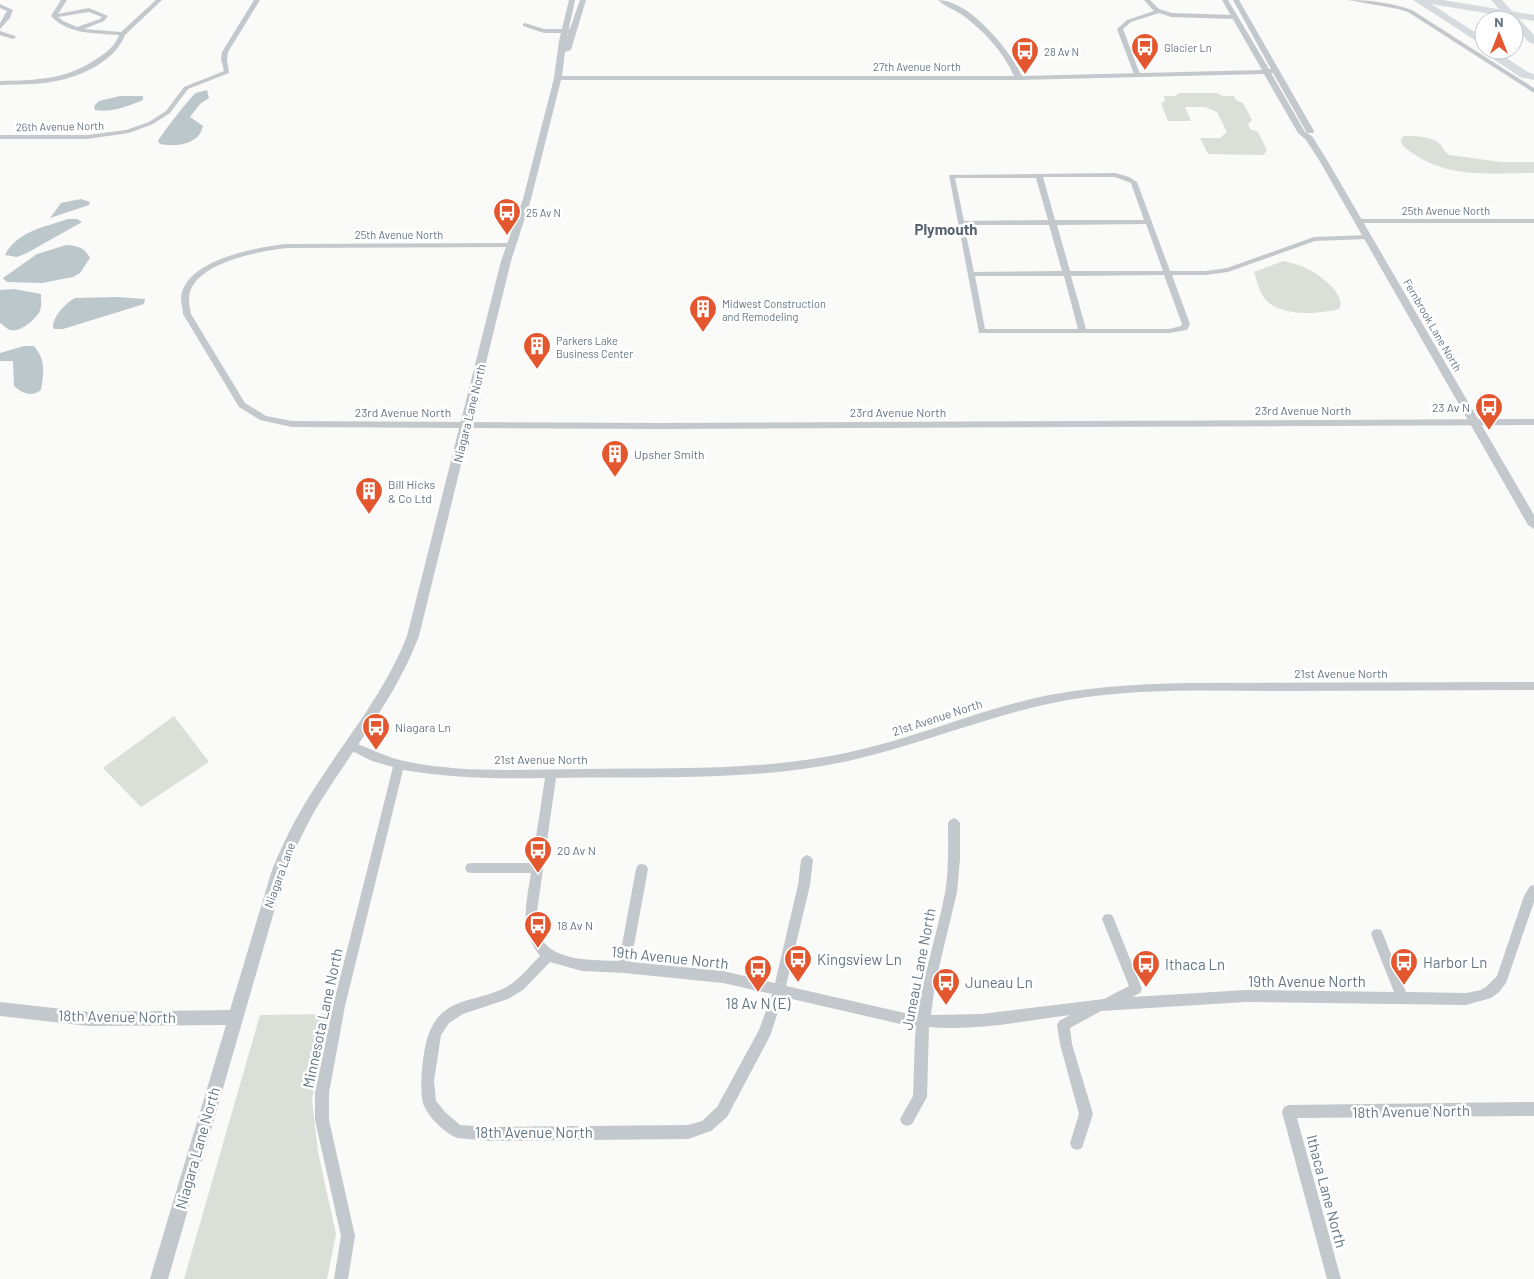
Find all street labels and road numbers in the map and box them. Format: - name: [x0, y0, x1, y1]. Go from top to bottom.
- street label: 27th Avenue North: [873, 60, 961, 73]
- street label: 26th Avenue North: [16, 119, 104, 133]
- street label: 25th Avenue North: [1402, 204, 1490, 217]
- street label: 25th Avenue North: [355, 228, 443, 241]
- street label: Fernbrook Lane North: [1401, 276, 1465, 374]
- street label: Niagara Lane North: [450, 362, 488, 464]
- street label: 23rd Avenue North: [1255, 403, 1351, 417]
- street label: 23rd Avenue North: [355, 405, 451, 419]
- street label: 23rd Avenue North: [850, 405, 946, 419]
- street label: 21st Avenue North: [1294, 666, 1388, 680]
- street label: 21st Avenue North: [890, 696, 984, 738]
- street label: 21st Avenue North: [494, 752, 588, 766]
- street label: Niagara Lane: [261, 840, 297, 910]
- street label: Juneau Lane North: [897, 906, 939, 1032]
- street label: 19th Avenue North: [610, 942, 730, 972]
- street label: Minnesota Lane North: [298, 946, 346, 1090]
- street label: 19th Avenue North: [1248, 972, 1366, 990]
- street label: 18th Avenue North: [58, 1006, 176, 1026]
- street label: Niagara Lane North: [171, 1085, 223, 1211]
- street label: 18th Avenue North: [1352, 1101, 1470, 1121]
- street label: 18th Avenue North: [475, 1123, 593, 1141]
- street label: Ithaca Lane North: [1303, 1133, 1351, 1249]

